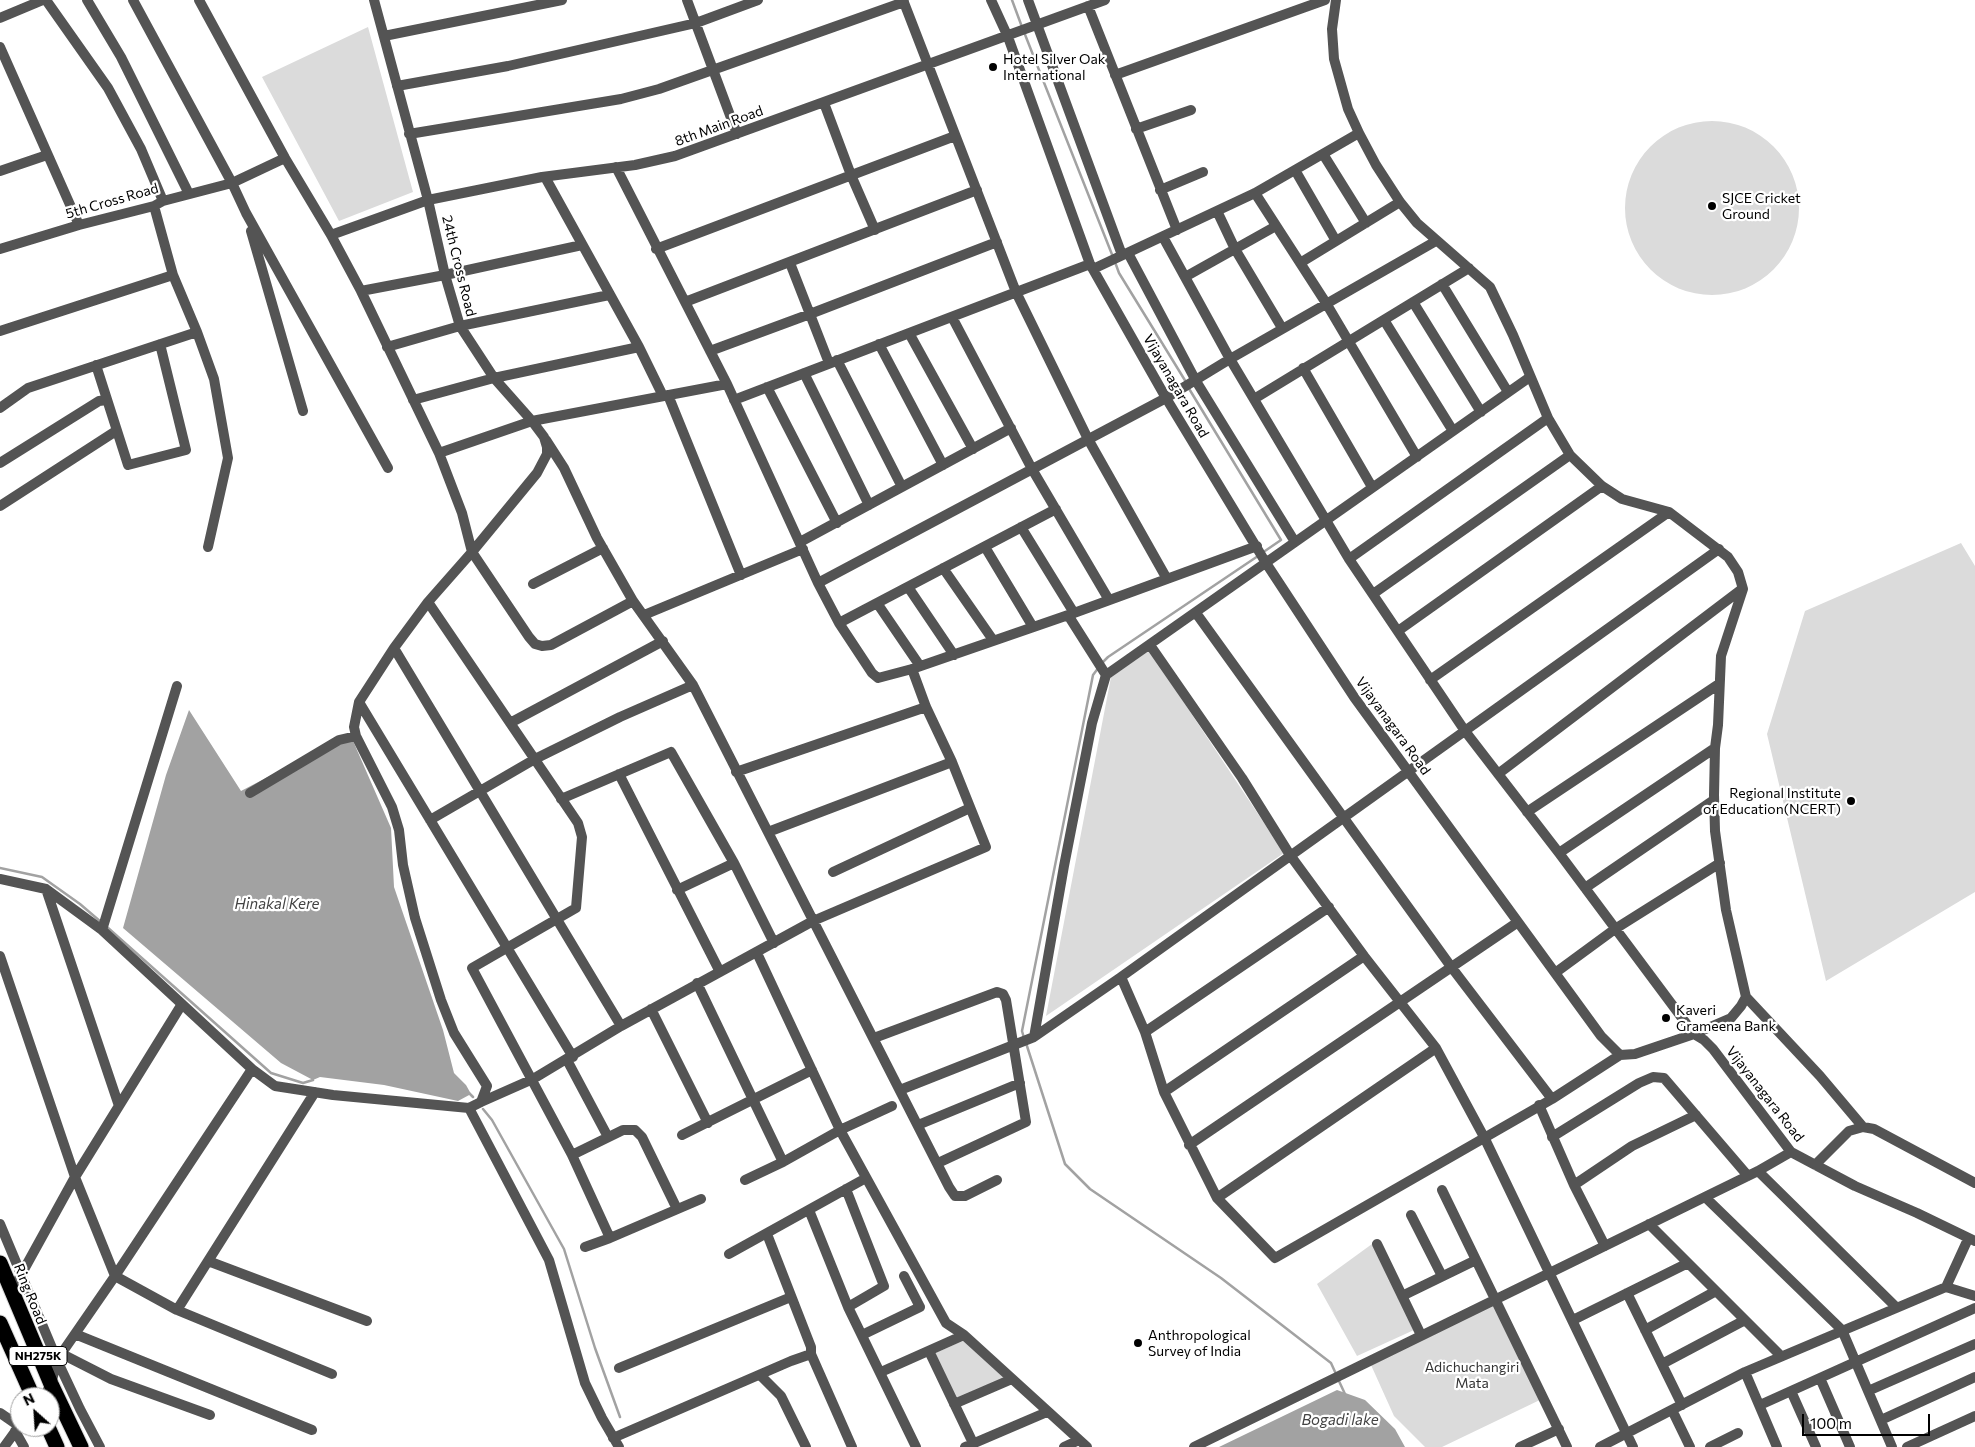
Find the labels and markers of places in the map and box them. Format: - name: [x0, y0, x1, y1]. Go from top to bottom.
- place label: Hotel Silver Oak International: [1003, 51, 1105, 84]
- marker: Hotel Silver Oak International: [987, 61, 999, 73]
- place label: SJCE Cricket Ground: [1722, 190, 1801, 222]
- marker: SJCE Cricket Ground: [1706, 200, 1718, 212]
- place label: Regional Institute of Education(NCERT): [1703, 785, 1841, 818]
- marker: Regional Institute of Education(NCERT): [1845, 795, 1857, 807]
- place label: Kaveri Grameena Bank: [1676, 1002, 1776, 1034]
- marker: Kaveri Grameena Bank: [1660, 1012, 1672, 1024]
- place label: Anthropological Survey of India: [1148, 1327, 1251, 1360]
- marker: Anthropological Survey of India: [1132, 1337, 1144, 1349]

